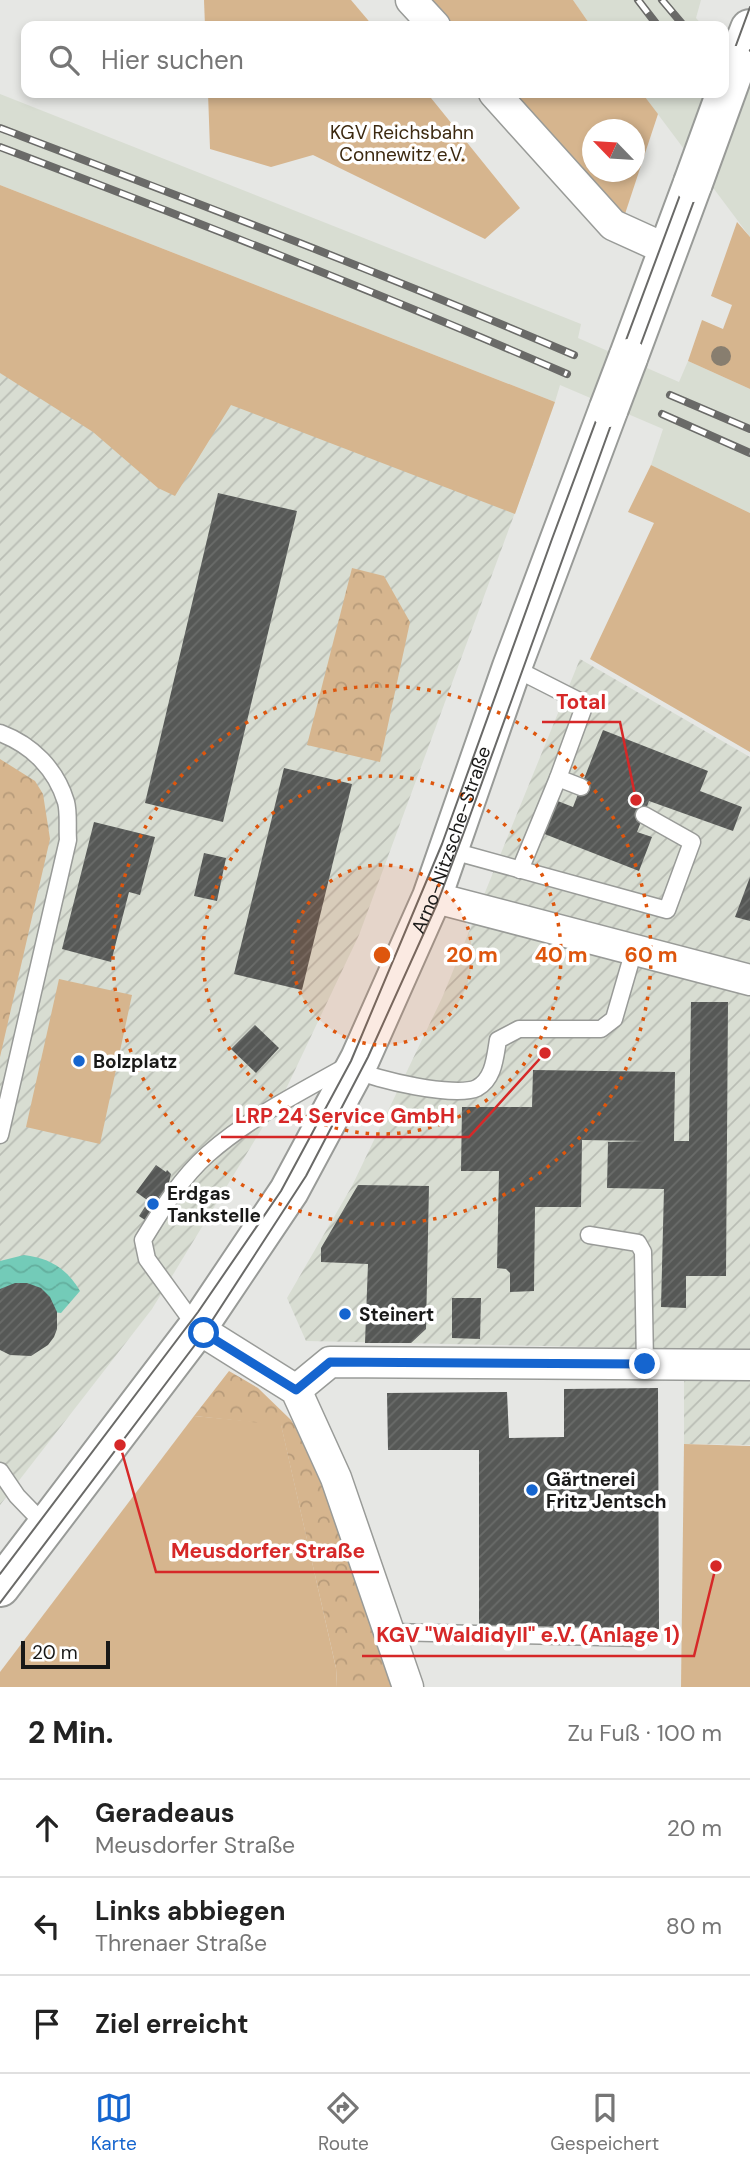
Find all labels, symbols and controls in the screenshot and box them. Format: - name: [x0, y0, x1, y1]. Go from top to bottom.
- search box: [21, 21, 729, 98]
- icon: search: [45, 41, 83, 79]
- text: Hier suchen: [101, 43, 244, 77]
- north arrow: [582, 119, 645, 182]
- park label: KGV Reichsbahn Connewitz e.V.: [330, 120, 474, 167]
- callout: Total: [542, 680, 620, 722]
- text: Total: [556, 688, 606, 716]
- street label: Arno-Nitzsche-Straße: [405, 743, 497, 937]
- text: 20 m: [446, 941, 498, 969]
- text: 40 m: [534, 941, 588, 969]
- text: 60 m: [625, 941, 677, 969]
- centre of rings: [370, 943, 394, 967]
- place label: Bolzplatz: [93, 1049, 177, 1074]
- marker: Bolzplatz: [71, 1053, 87, 1069]
- callout: LRP 24 Service GmbH: [221, 1095, 469, 1137]
- text: LRP 24 Service GmbH: [235, 1102, 455, 1130]
- place label: Erdgas Tankstelle: [167, 1181, 261, 1228]
- marker: Erdgas Tankstelle: [145, 1196, 161, 1212]
- place label: Steinert: [359, 1302, 434, 1327]
- marker: Steinert: [337, 1306, 353, 1322]
- route start: [188, 1317, 219, 1348]
- route end: [629, 1348, 660, 1379]
- place label: Gärtnerei Fritz Jentsch: [546, 1467, 667, 1514]
- marker: Gärtnerei Fritz Jentsch: [524, 1482, 540, 1498]
- callout: Meusdorfer Straße: [156, 1530, 379, 1572]
- text: Meusdorfer Straße: [171, 1537, 365, 1565]
- callout: KGV "Waldidyll" e.V. (Anlage 1): [362, 1614, 694, 1656]
- text: KGV "Waldidyll" e.V. (Anlage 1): [376, 1621, 680, 1649]
- scale bar: [21, 1638, 110, 1670]
- text: 20 m: [32, 1640, 78, 1665]
- text: 2 Min.: [28, 1713, 113, 1752]
- text: Zu Fuß · 100 m: [568, 1718, 722, 1748]
- text: Geradeaus: [95, 1796, 235, 1830]
- icon: ahead: [28, 1809, 66, 1847]
- text: 20 m: [667, 1813, 722, 1843]
- text: Meusdorfer Straße: [95, 1830, 295, 1860]
- text: Links abbiegen: [95, 1894, 285, 1928]
- icon: left: [28, 1907, 66, 1945]
- text: 80 m: [666, 1911, 722, 1941]
- text: Threnaer Straße: [95, 1928, 267, 1958]
- icon: arrive: [28, 2005, 66, 2043]
- text: Ziel erreicht: [95, 2007, 248, 2041]
- tab: Karte: [91, 2089, 137, 2156]
- tab: Route: [318, 2089, 369, 2156]
- tab: Gespeichert: [550, 2089, 659, 2156]

